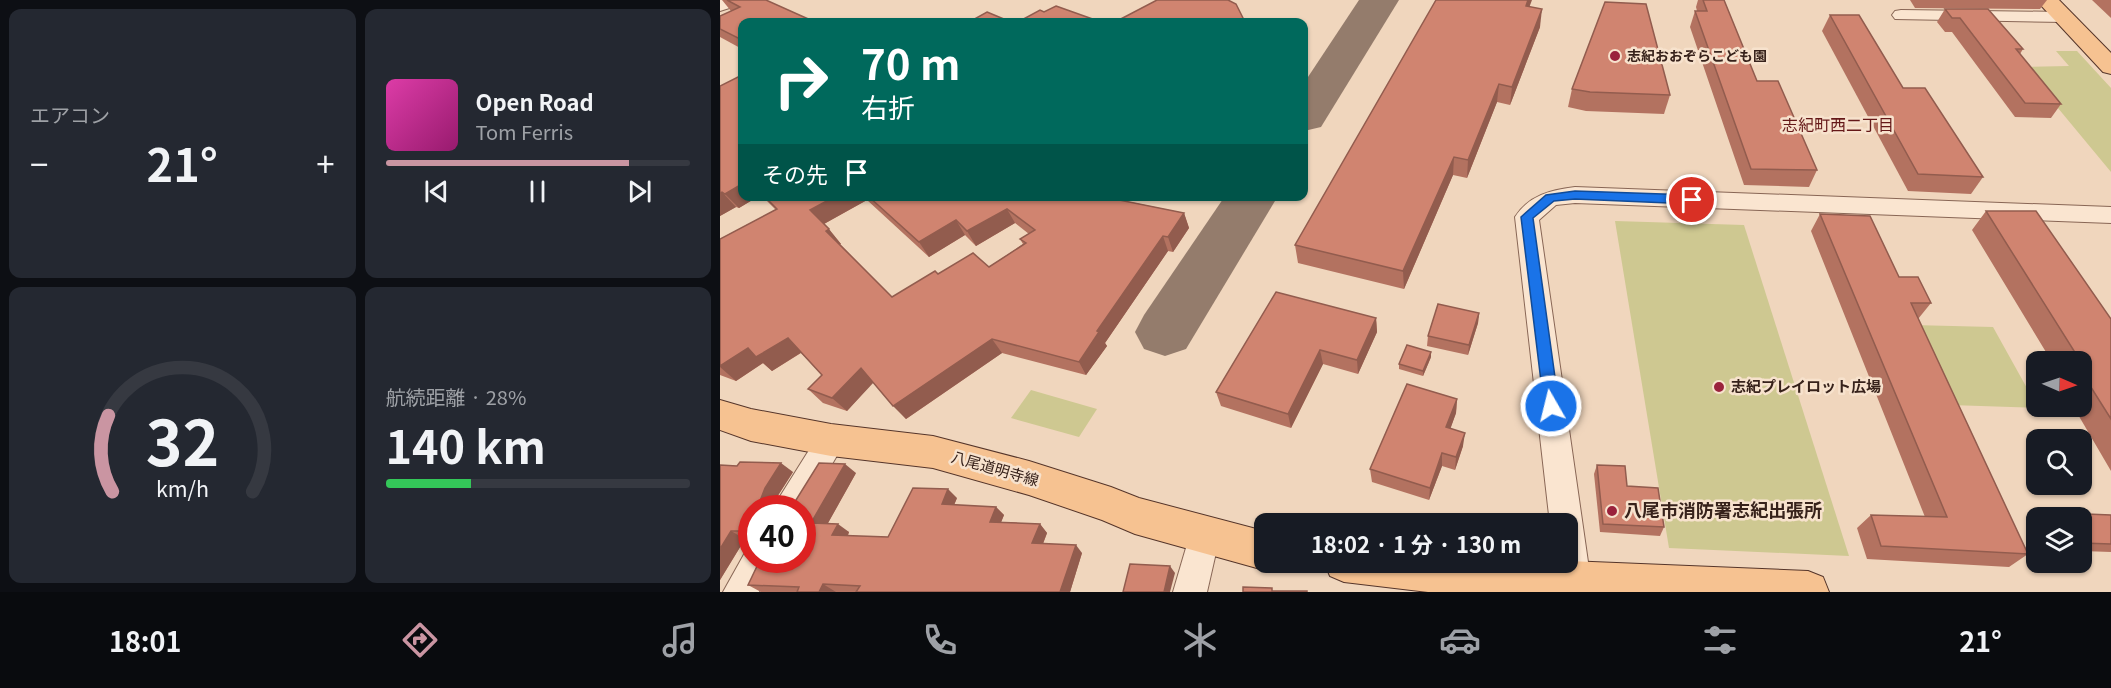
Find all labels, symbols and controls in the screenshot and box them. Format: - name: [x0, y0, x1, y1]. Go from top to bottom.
- text: 70 m: [861, 31, 961, 92]
- icon: right: [762, 42, 840, 120]
- place label: 志紀おおぞらこども園: [1627, 45, 1767, 65]
- marker: 志紀おおぞらこども園: [1608, 49, 1622, 63]
- text: Open Road: [476, 85, 594, 117]
- text: 右折: [861, 87, 915, 126]
- text: エアコン: [30, 100, 110, 129]
- district label: 志紀町西二丁目: [1782, 112, 1894, 136]
- text: Tom Ferris: [476, 117, 573, 146]
- text: 21°: [147, 130, 218, 195]
- text: −: [30, 139, 48, 187]
- text: +: [316, 139, 335, 187]
- icon: arrive: [840, 156, 873, 189]
- text: その先: [762, 157, 828, 189]
- pin: [1666, 174, 1717, 225]
- icon: previous: [420, 175, 453, 208]
- icon: pause: [521, 175, 554, 208]
- icon: next: [623, 175, 656, 208]
- icon: arrive: [1675, 183, 1708, 216]
- north arrow: [2026, 351, 2092, 417]
- map controls: [2026, 351, 2092, 573]
- position arrow: [1519, 374, 1583, 438]
- place label: 志紀プレイロット広場: [1731, 375, 1881, 396]
- marker: 志紀プレイロット広場: [1712, 380, 1726, 394]
- text: 航続距離 · 28%: [386, 382, 526, 411]
- text: 32: [145, 394, 219, 484]
- text: 140 km: [386, 412, 546, 477]
- button: search: [2026, 429, 2092, 495]
- street label: 八尾道明寺線: [949, 445, 1042, 490]
- text: km/h: [156, 472, 209, 503]
- speed limit sign: 40: [738, 495, 816, 573]
- place label: 八尾市消防署志紀出張所: [1624, 496, 1822, 522]
- marker: 八尾市消防署志紀出張所: [1605, 504, 1619, 518]
- button: layers: [2026, 507, 2092, 573]
- text: 18:02 · 1 分 · 130 m: [1311, 527, 1521, 559]
- icon: directions: [399, 619, 441, 661]
- icon: music: [659, 619, 701, 661]
- icon: phone: [919, 619, 961, 661]
- icon: climate: [1179, 619, 1221, 661]
- icon: car: [1439, 619, 1481, 661]
- icon: filters: [1699, 619, 1741, 661]
- text: 18:01: [109, 621, 181, 660]
- text: 21°: [1959, 621, 2002, 660]

